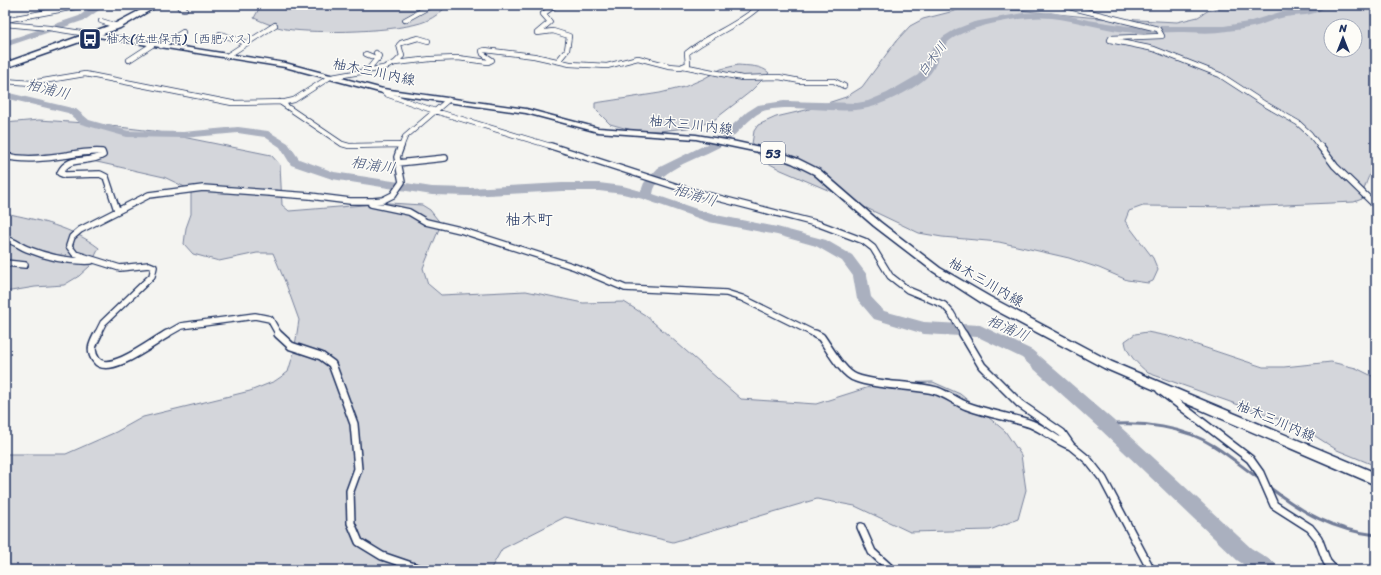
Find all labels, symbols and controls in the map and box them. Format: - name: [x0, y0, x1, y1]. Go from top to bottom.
- north arrow: [1323, 18, 1363, 58]
- text: N: [1338, 19, 1347, 38]
- bus stop icon: 柚木(佐世保市)〔西肥バス〕: [77, 26, 103, 52]
- place label: 柚木(佐世保市)〔西肥バス〕: [106, 28, 259, 50]
- water label: 白木川: [911, 36, 953, 82]
- street label: 柚木三川内線: [330, 51, 418, 93]
- water label: 相浦川: [23, 71, 73, 107]
- street label: 柚木三川内線: [648, 108, 734, 142]
- road number: 53: [761, 142, 785, 164]
- water label: 相浦川: [349, 149, 397, 181]
- water label: 相浦川: [670, 176, 720, 214]
- district label: 柚木町: [505, 205, 553, 234]
- street label: 柚木三川内線: [943, 250, 1029, 314]
- water label: 相浦川: [982, 307, 1034, 349]
- street label: 柚木三川内線: [1232, 393, 1320, 449]

